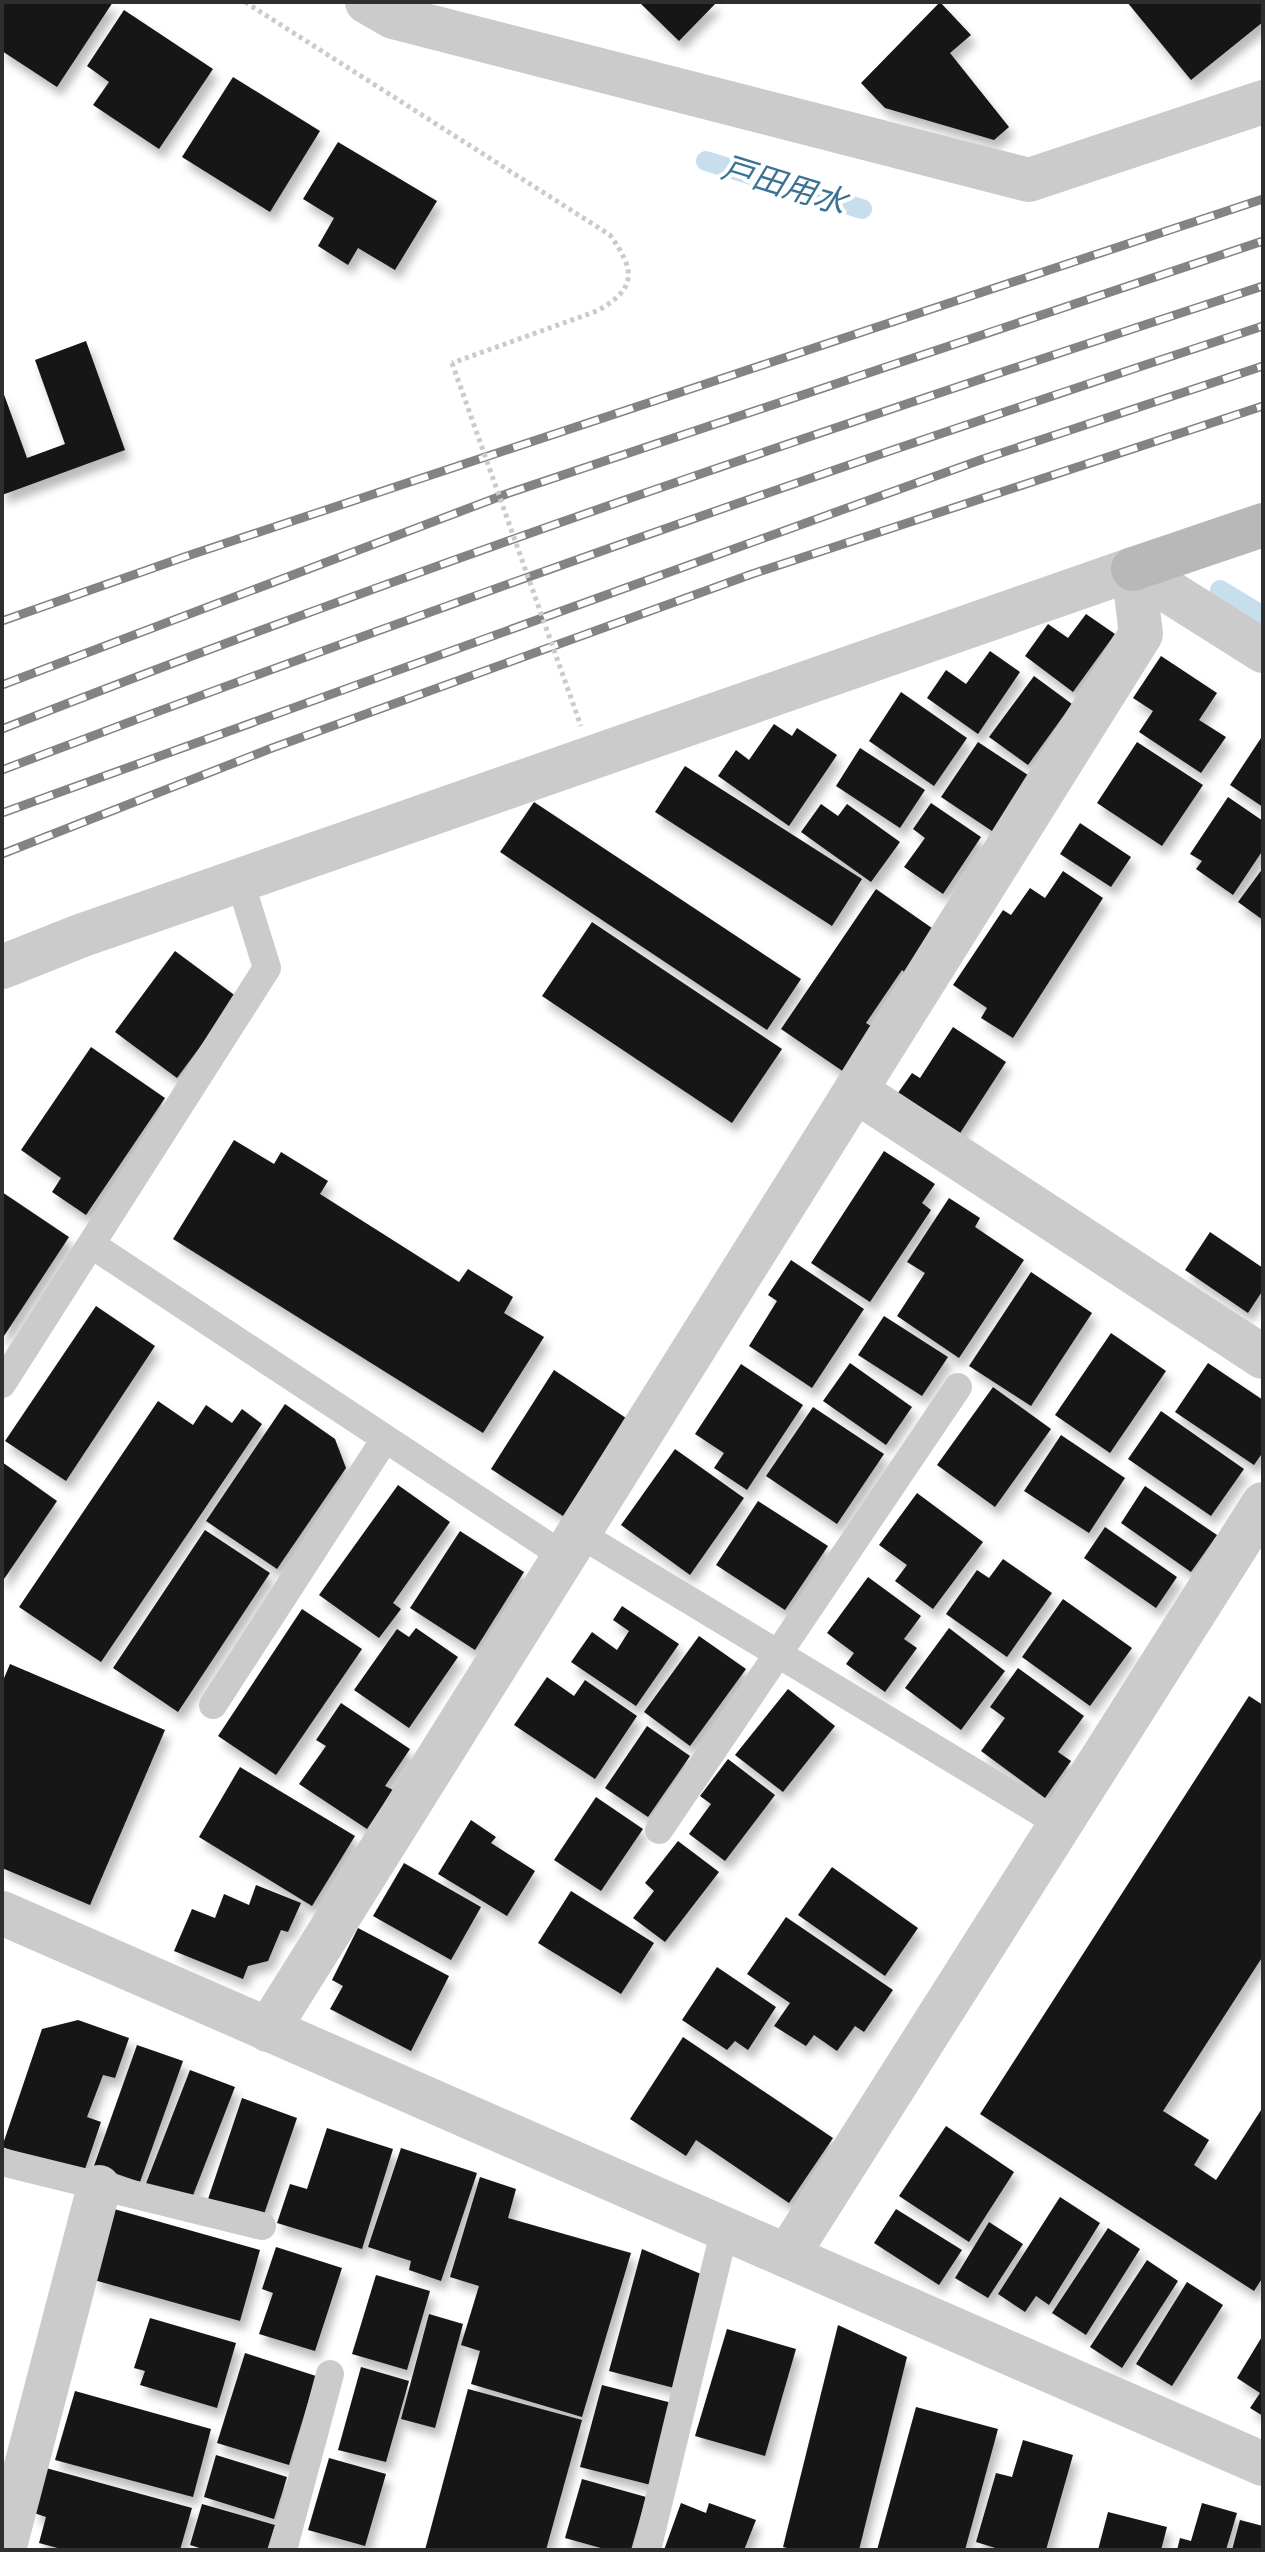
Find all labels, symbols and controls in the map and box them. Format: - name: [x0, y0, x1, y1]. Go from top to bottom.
- water label: 戸田用水: [717, 149, 853, 225]

